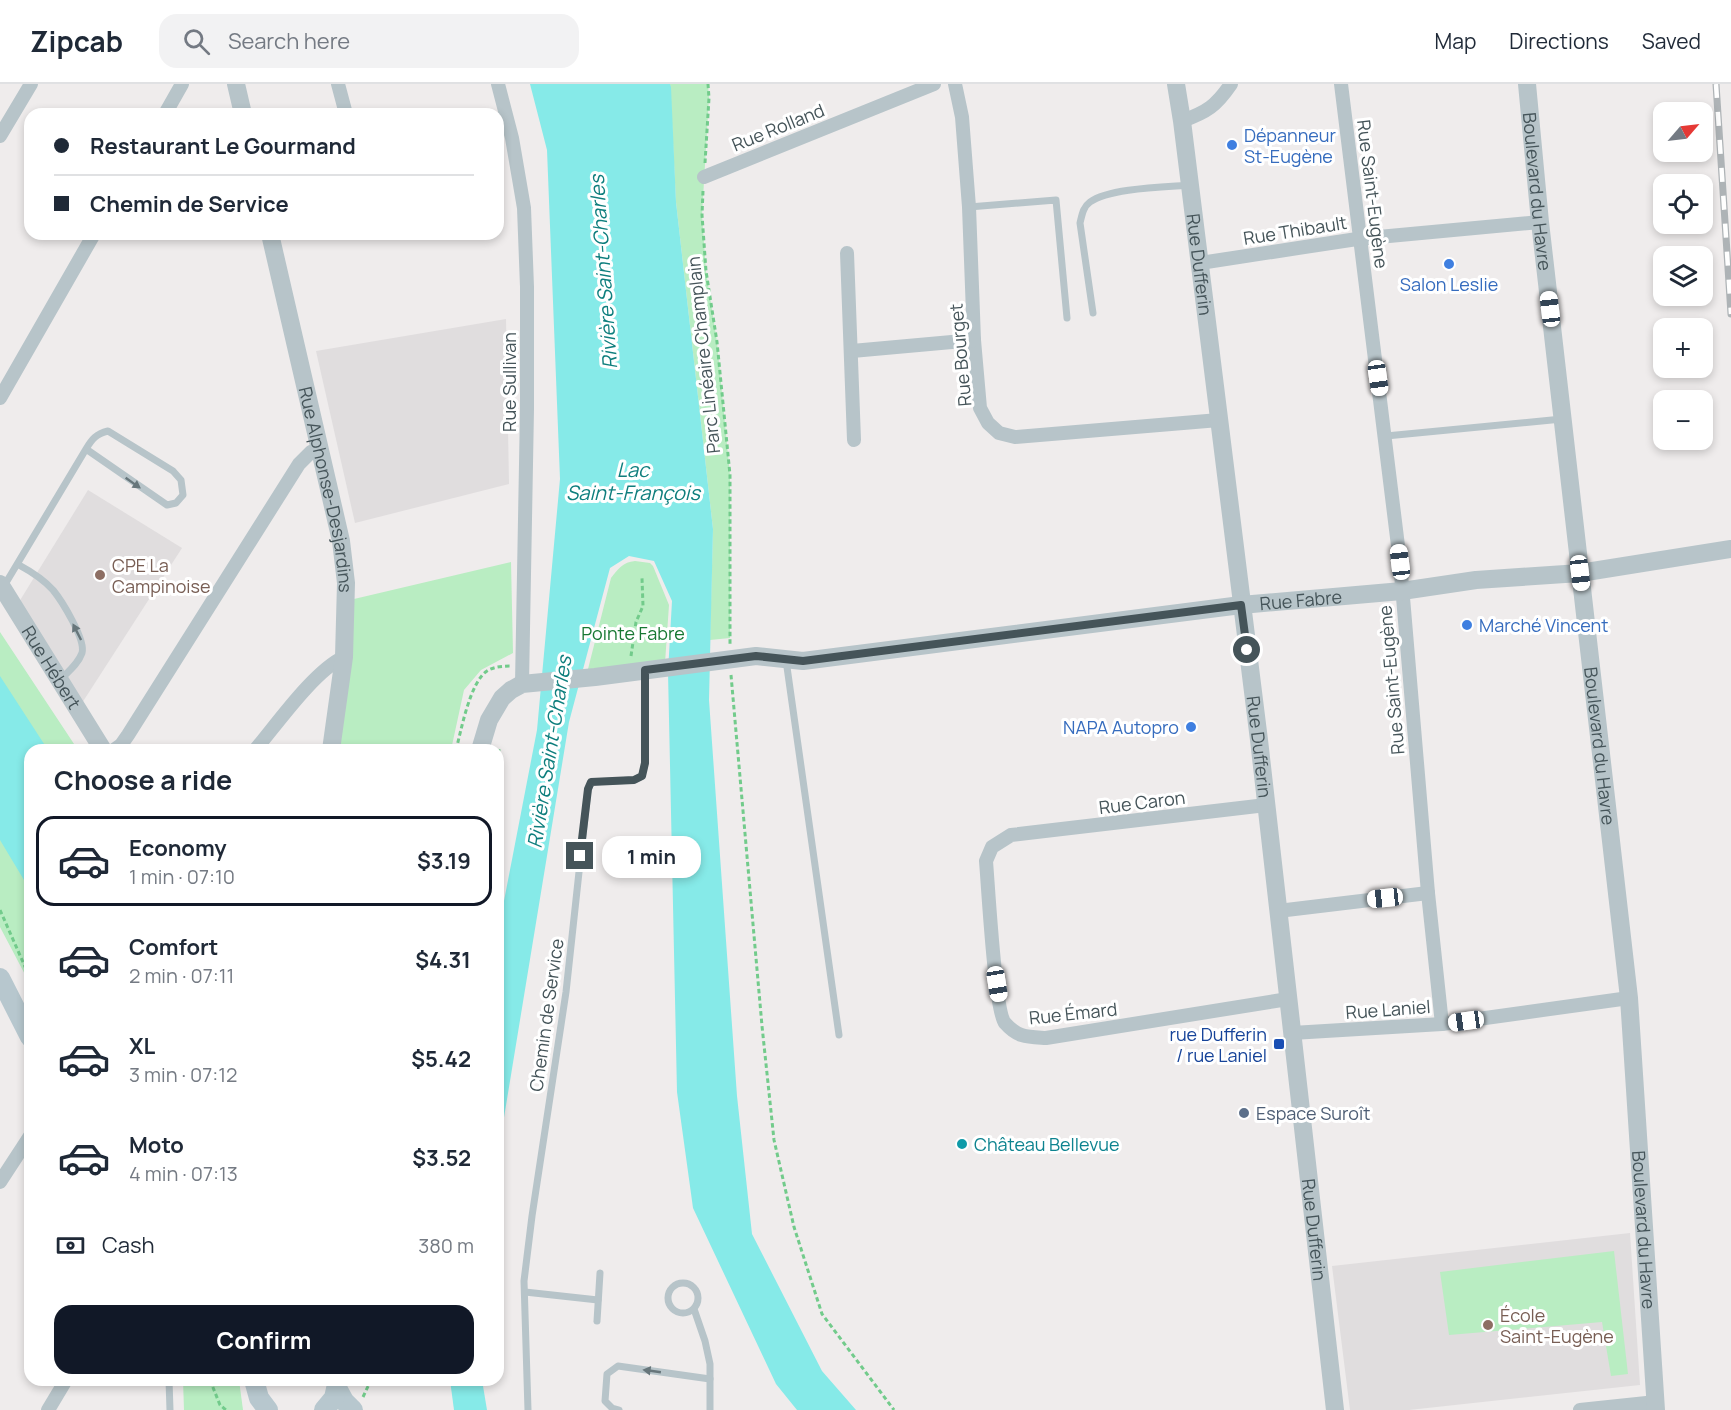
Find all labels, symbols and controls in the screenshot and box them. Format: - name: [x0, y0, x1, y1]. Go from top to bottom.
- search box: [159, 14, 579, 68]
- text: Zipcab: [30, 22, 123, 60]
- icon: search: [180, 25, 213, 58]
- text: Search here: [228, 26, 350, 56]
- text: Map: [1435, 27, 1476, 55]
- text: Directions: [1509, 27, 1609, 55]
- text: Saved: [1642, 27, 1701, 55]
- street label: Rue Rolland: [728, 98, 828, 156]
- north arrow: [1653, 102, 1713, 162]
- map controls: [1653, 102, 1713, 450]
- street label: Boulevard du Havre: [1518, 111, 1557, 272]
- street label: Rue Saint-Eugène: [1352, 118, 1394, 270]
- place label: Dépanneur St-Eugène: [1244, 123, 1337, 168]
- text: Restaurant Le Gourmand: [90, 131, 356, 161]
- marker: Dépanneur St-Eugène: [1225, 138, 1239, 152]
- water label: Rivière Saint-Charles: [583, 173, 623, 370]
- button: locate: [1653, 174, 1713, 234]
- text: Chemin de Service: [90, 189, 289, 219]
- street label: Rue Thibault: [1241, 210, 1349, 250]
- street label: Rue Dufferin: [1182, 212, 1218, 317]
- button: layers: [1653, 246, 1713, 306]
- street label: Parc Linéaire Champlain: [681, 255, 725, 455]
- marker: Salon Leslie: [1442, 257, 1456, 271]
- place label: Salon Leslie: [1400, 272, 1498, 296]
- car: [1539, 290, 1561, 328]
- street label: Rue Bourget: [944, 303, 976, 407]
- button: +: [1653, 318, 1713, 378]
- street label: Rue Sullivan: [497, 332, 521, 432]
- car: [1367, 359, 1389, 397]
- street label: Rue Alphonse-Desjardins: [294, 384, 358, 593]
- button: −: [1653, 390, 1713, 450]
- water label: Lac Saint-François: [566, 456, 701, 506]
- one-way arrow: [125, 477, 141, 489]
- car: [1389, 543, 1411, 581]
- place label: CPE La Campinoise: [112, 553, 210, 598]
- car: [1569, 554, 1591, 592]
- marker: CPE La Campinoise: [93, 568, 107, 582]
- street label: Rue Fabre: [1259, 584, 1343, 615]
- street label: Rue Saint-Eugène: [1373, 604, 1409, 756]
- place label: Marché Vincent: [1479, 613, 1608, 637]
- marker: Marché Vincent: [1460, 618, 1474, 632]
- street label: Rue Hébert: [17, 621, 87, 714]
- park label: Pointe Fabre: [581, 621, 685, 645]
- one-way arrow: [73, 623, 83, 641]
- route start: [1233, 636, 1260, 663]
- water label: Rivière Saint-Charles: [520, 652, 578, 850]
- street label: Boulevard du Havre: [1579, 666, 1621, 826]
- street label: Rue Dufferin: [1242, 694, 1277, 799]
- place label: NAPA Autopro: [1063, 715, 1179, 739]
- marker: NAPA Autopro: [1184, 720, 1198, 734]
- text: Choose a ride: [54, 761, 232, 798]
- street label: Rue Caron: [1098, 785, 1186, 819]
- text: Economy: [129, 833, 227, 863]
- icon: car: [57, 834, 111, 888]
- callout: 1 min: [601, 835, 700, 877]
- route end: [566, 842, 593, 869]
- text: 1 min: [627, 843, 676, 870]
- text: $3.19: [417, 846, 471, 876]
- text: 1 min · 07:10: [129, 863, 235, 890]
- car: [1366, 887, 1404, 909]
- text: Comfort: [129, 932, 218, 962]
- icon: car: [57, 933, 111, 987]
- street label: Chemin de Service: [523, 937, 569, 1093]
- text: $4.31: [415, 945, 471, 975]
- text: 2 min · 07:11: [129, 962, 234, 989]
- car: [985, 965, 1009, 1003]
- street label: Rue Laniel: [1345, 994, 1431, 1024]
- street label: Rue Émard: [1028, 996, 1118, 1030]
- car: [1447, 1010, 1485, 1032]
- place label: rue Dufferin / rue Laniel: [1169, 1022, 1267, 1067]
- text: XL: [129, 1031, 155, 1061]
- icon: car: [57, 1032, 111, 1086]
- marker: rue Dufferin / rue Laniel: [1272, 1037, 1286, 1051]
- text: $5.42: [411, 1044, 471, 1074]
- text: 3 min · 07:12: [129, 1061, 238, 1088]
- place label: Espace Suroît: [1256, 1101, 1370, 1125]
- marker: Espace Suroît: [1237, 1106, 1251, 1120]
- text: Moto: [129, 1130, 184, 1160]
- icon: car: [57, 1131, 111, 1185]
- place label: Château Bellevue: [974, 1132, 1120, 1156]
- marker: Château Bellevue: [955, 1137, 969, 1151]
- text: $3.52: [412, 1143, 471, 1173]
- street label: Boulevard du Havre: [1627, 1150, 1661, 1310]
- text: 4 min · 07:13: [129, 1160, 238, 1187]
- street label: Rue Dufferin: [1297, 1177, 1332, 1282]
- icon: cash: [54, 1229, 87, 1262]
- text: Cash: [102, 1230, 155, 1260]
- text: 380 m: [418, 1232, 474, 1259]
- place label: École Saint-Eugène: [1500, 1303, 1614, 1348]
- button: Confirm: [54, 1305, 474, 1374]
- marker: École Saint-Eugène: [1481, 1318, 1495, 1332]
- one-way arrow: [642, 1366, 661, 1375]

